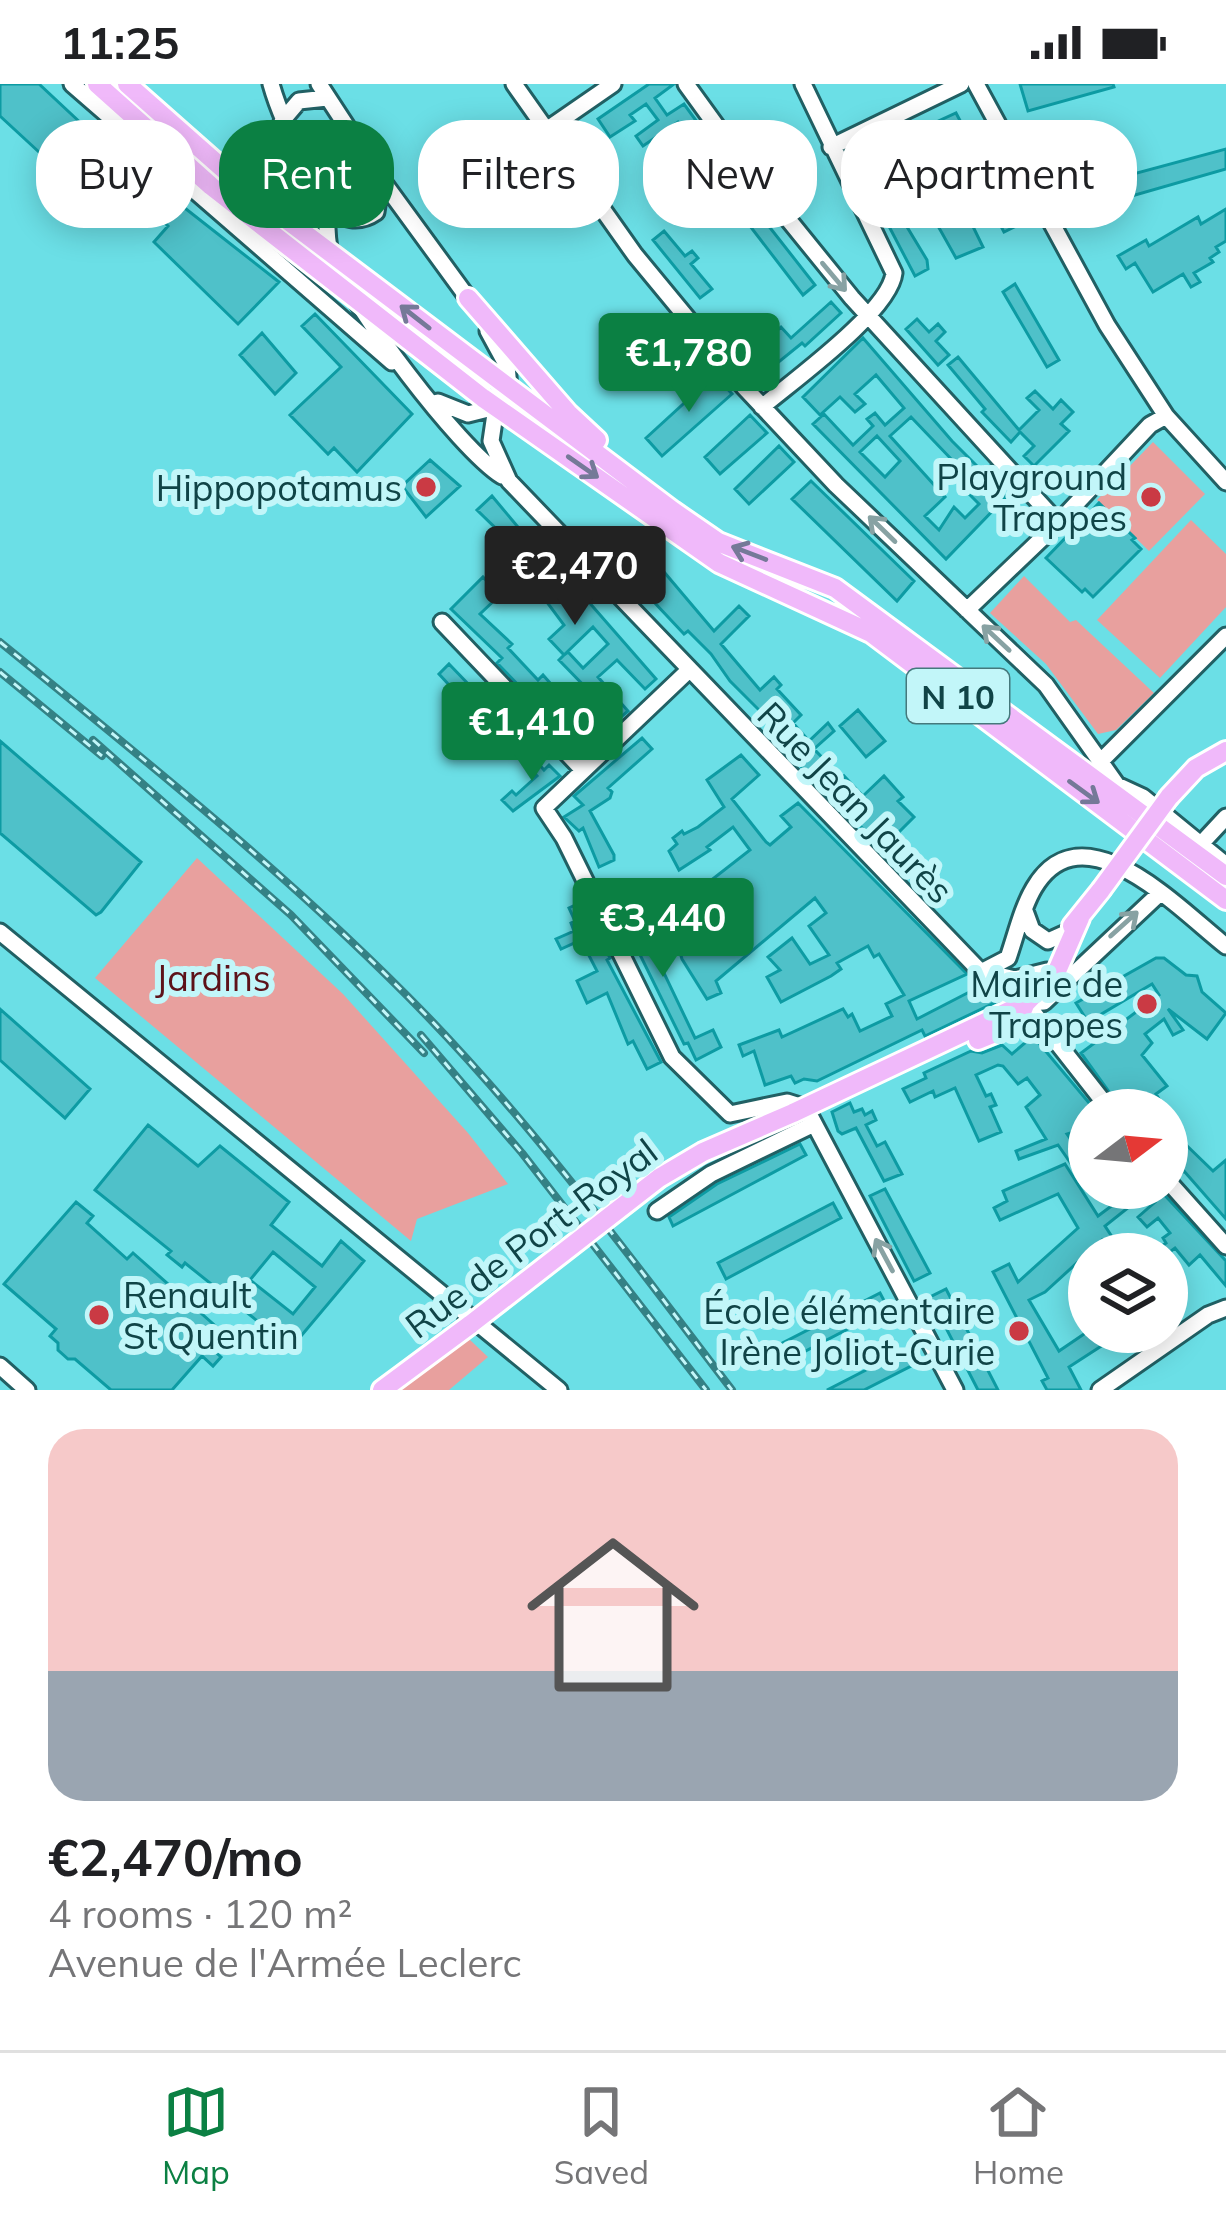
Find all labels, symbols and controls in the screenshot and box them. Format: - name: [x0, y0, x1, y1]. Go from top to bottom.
- text: 11:25: [60, 14, 179, 70]
- chip: Buy: [36, 120, 195, 228]
- chip: Rent: [219, 120, 394, 228]
- chip: Filters: [418, 120, 619, 228]
- chip: New: [643, 120, 817, 228]
- chip: Apartment: [841, 120, 1137, 228]
- one-way arrow: [819, 261, 847, 292]
- one-way arrow: [399, 305, 431, 331]
- pin: €1,780: [591, 313, 787, 415]
- text: €1,780: [626, 327, 752, 376]
- one-way arrow: [565, 454, 599, 479]
- place label: Playground Trappes: [936, 454, 1127, 540]
- place label: Hippopotamus: [156, 465, 402, 510]
- marker: Hippopotamus: [413, 474, 439, 500]
- marker: Playground Trappes: [1138, 484, 1164, 510]
- one-way arrow: [868, 516, 897, 544]
- pin: €2,470: [477, 526, 673, 628]
- text: €2,470: [512, 540, 638, 589]
- one-way arrow: [731, 541, 768, 563]
- one-way arrow: [982, 625, 1012, 653]
- road number: N 10: [907, 669, 1009, 723]
- pin: €1,410: [434, 682, 630, 784]
- street label: Rue Jean Jaurès: [749, 692, 963, 912]
- text: €1,410: [469, 696, 595, 745]
- one-way arrow: [1067, 778, 1100, 804]
- pin: €3,440: [565, 878, 761, 980]
- text: €3,440: [600, 892, 726, 941]
- one-way arrow: [1108, 911, 1139, 938]
- park label: Jardins: [155, 955, 271, 1000]
- place label: Mairie de Trappes: [970, 961, 1123, 1047]
- marker: Mairie de Trappes: [1134, 991, 1160, 1017]
- north arrow: [1068, 1089, 1188, 1209]
- map controls: [1068, 1089, 1188, 1353]
- street label: Rue de Port-Royal: [396, 1129, 666, 1347]
- button: layers: [1068, 1233, 1188, 1353]
- one-way arrow: [872, 1239, 895, 1274]
- place label: Renault St Quentin: [123, 1272, 299, 1358]
- place label: École élémentaire Irène Joliot-Curie: [703, 1288, 995, 1374]
- marker: Renault St Quentin: [86, 1302, 112, 1328]
- marker: École élémentaire Irène Joliot-Curie: [1006, 1318, 1032, 1344]
- icon: home: [505, 1507, 721, 1723]
- text: €2,470/mo: [48, 1825, 303, 1889]
- text: 4 rooms · 120 m²: [48, 1889, 352, 1938]
- text: Avenue de l'Armée Leclerc: [48, 1938, 522, 1987]
- tab: Map: [162, 2079, 230, 2192]
- tab: Saved: [554, 2079, 649, 2192]
- tab: Home: [973, 2079, 1064, 2192]

